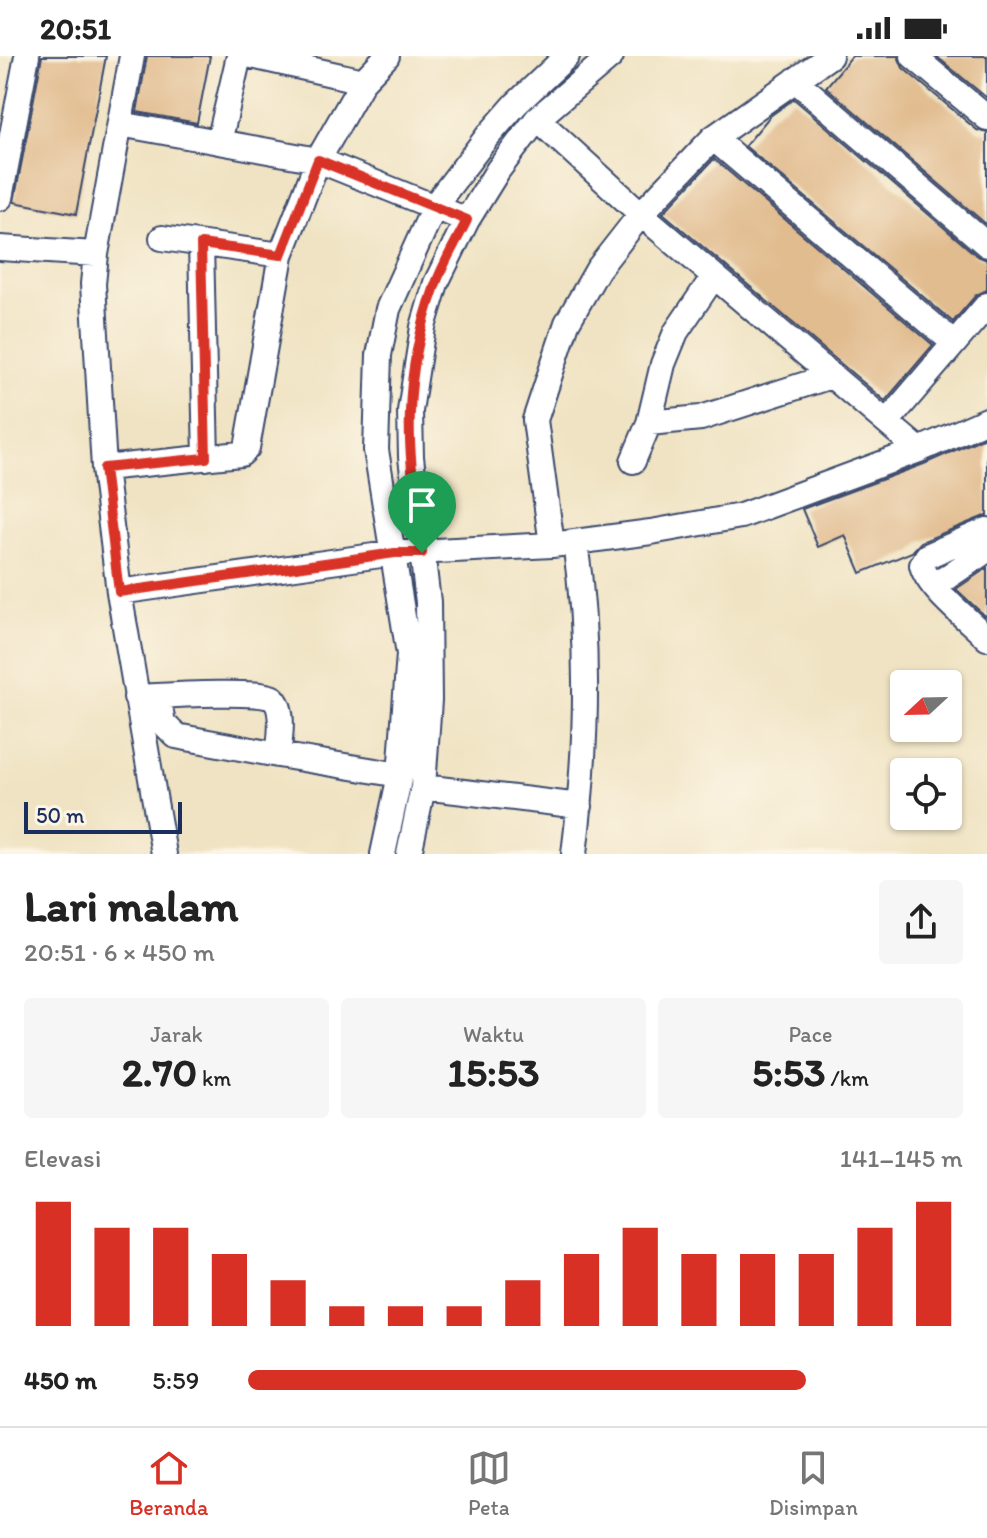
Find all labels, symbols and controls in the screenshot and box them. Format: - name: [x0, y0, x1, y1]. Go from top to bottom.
- text: 20:51: [40, 10, 111, 47]
- pin: [388, 471, 456, 553]
- icon: arrive: [400, 483, 444, 527]
- north arrow: [890, 670, 962, 742]
- map controls: [890, 670, 962, 830]
- button: locate: [890, 758, 962, 830]
- scale bar: [24, 798, 182, 834]
- text: 50 m: [36, 802, 85, 829]
- text: Lari malam: [24, 879, 238, 932]
- button: share: [879, 880, 963, 964]
- text: 20:51 · 6 × 450 m: [24, 936, 215, 968]
- text: Jarak: [150, 1021, 203, 1048]
- text: Waktu: [463, 1021, 524, 1048]
- text: Pace: [788, 1021, 833, 1048]
- text: 2.70: [122, 1048, 197, 1096]
- text: 15:53: [447, 1048, 540, 1096]
- text: 5:53: [752, 1048, 826, 1096]
- text: km: [197, 1065, 231, 1092]
- text: /km: [826, 1065, 869, 1092]
- text: Elevasi: [24, 1142, 101, 1174]
- text: 141–145 m: [840, 1142, 963, 1174]
- text: 450 m: [24, 1364, 97, 1396]
- text: 5:59: [152, 1364, 199, 1396]
- tab: Beranda: [129, 1446, 209, 1521]
- tab: Peta: [467, 1446, 511, 1521]
- tab: Disimpan: [769, 1446, 858, 1521]

